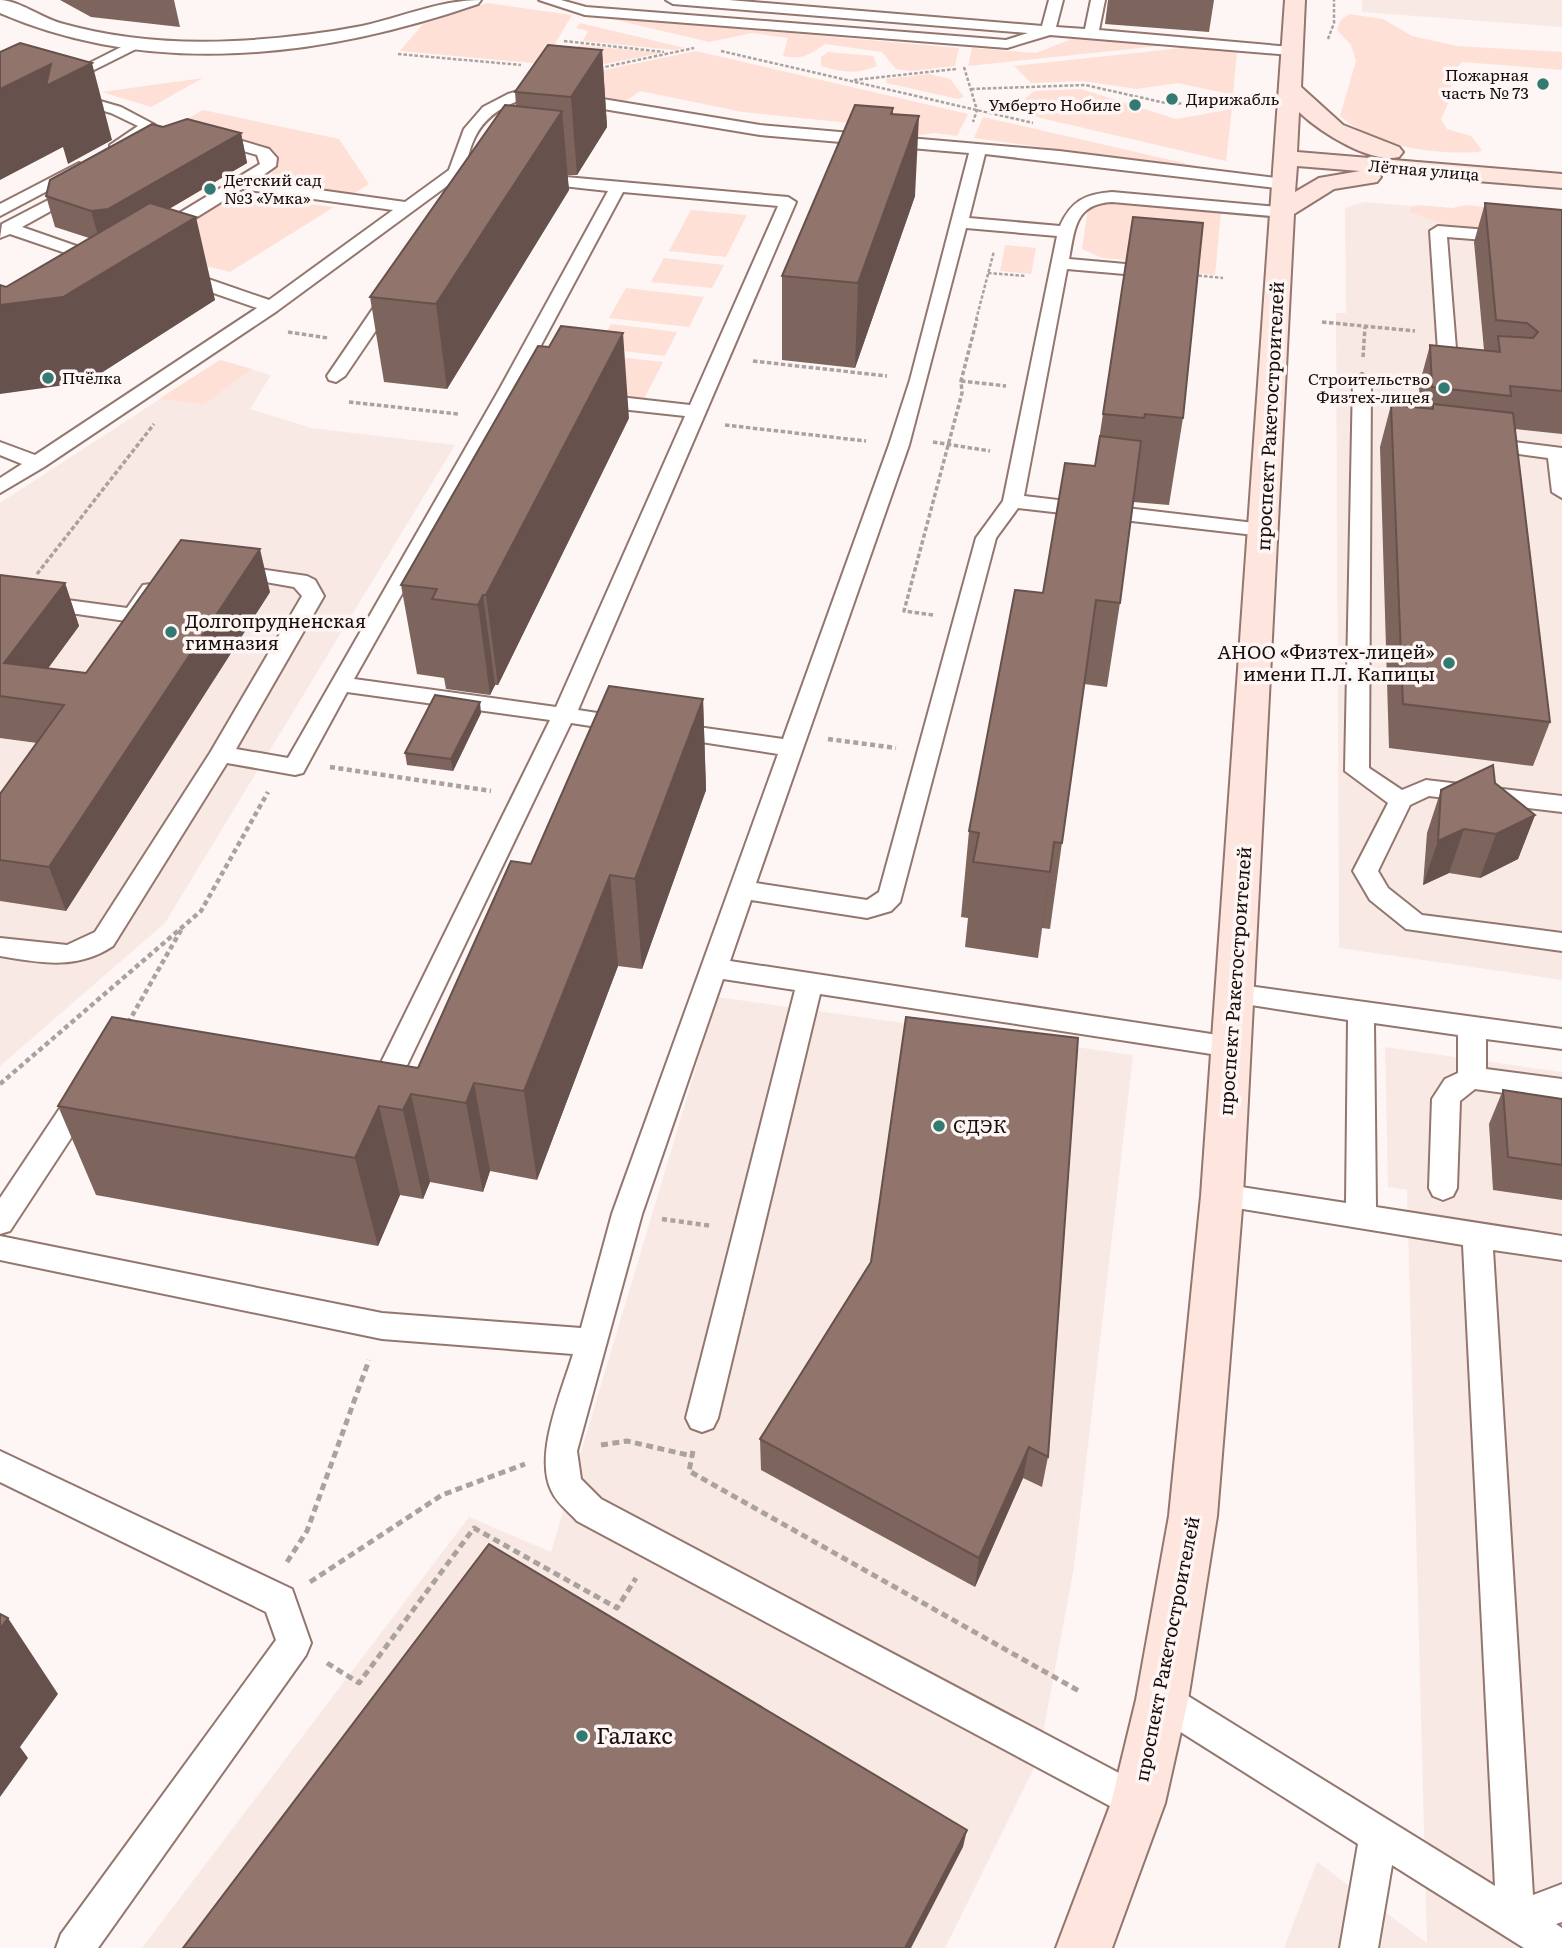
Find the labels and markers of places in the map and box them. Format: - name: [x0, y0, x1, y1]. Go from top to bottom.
- place label: Пожарная часть № 73: [1441, 62, 1529, 104]
- marker: Пожарная часть № 73: [1535, 76, 1551, 92]
- place label: Дирижабль: [1186, 86, 1280, 110]
- marker: Дирижабль: [1164, 91, 1180, 107]
- place label: Умберто Нобиле: [989, 92, 1121, 116]
- marker: Умберто Нобиле: [1127, 97, 1143, 113]
- place label: Детский сад №3 «Умка»: [224, 167, 322, 209]
- marker: Детский сад №3 «Умка»: [202, 181, 218, 197]
- place label: Пчёлка: [62, 365, 122, 389]
- place label: Строительство Физтех-лицея: [1308, 366, 1430, 408]
- marker: Пчёлка: [40, 370, 56, 386]
- marker: Строительство Физтех-лицея: [1436, 380, 1452, 396]
- place label: Долгопрудненская гимназия: [185, 606, 366, 656]
- marker: Долгопрудненская гимназия: [163, 624, 179, 640]
- place label: АНОО «Физтех-лицей» имени П.Л. Капицы: [1217, 637, 1435, 687]
- marker: АНОО «Физтех-лицей» имени П.Л. Капицы: [1441, 655, 1457, 671]
- place label: СДЭК: [953, 1111, 1007, 1139]
- marker: СДЭК: [931, 1118, 947, 1134]
- place label: Галакс: [596, 1717, 673, 1751]
- marker: Галакс: [574, 1728, 590, 1744]

